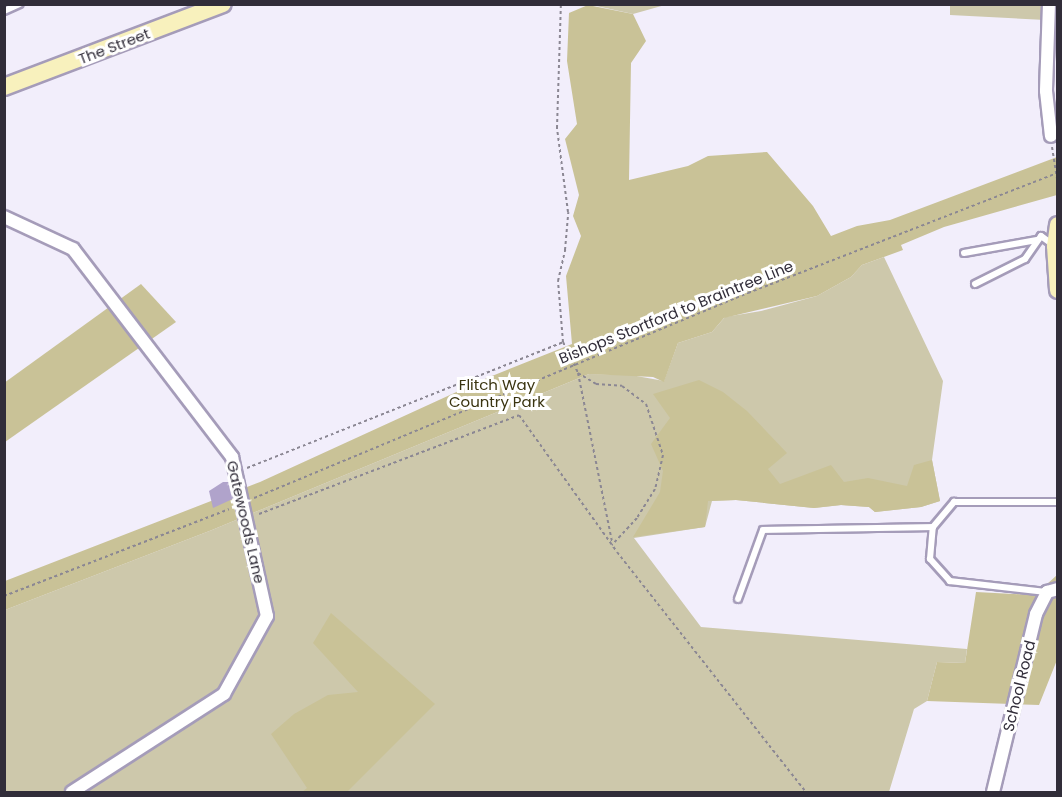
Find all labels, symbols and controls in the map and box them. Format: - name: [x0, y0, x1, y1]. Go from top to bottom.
- street label: The Street: [76, 24, 152, 68]
- street label: Bishops Stortford to Braintree Line: [556, 257, 796, 367]
- park label: Flitch Way Country Park: [449, 375, 545, 410]
- street label: Gatewoods Lane: [223, 459, 269, 585]
- street label: School Road: [999, 639, 1039, 733]

